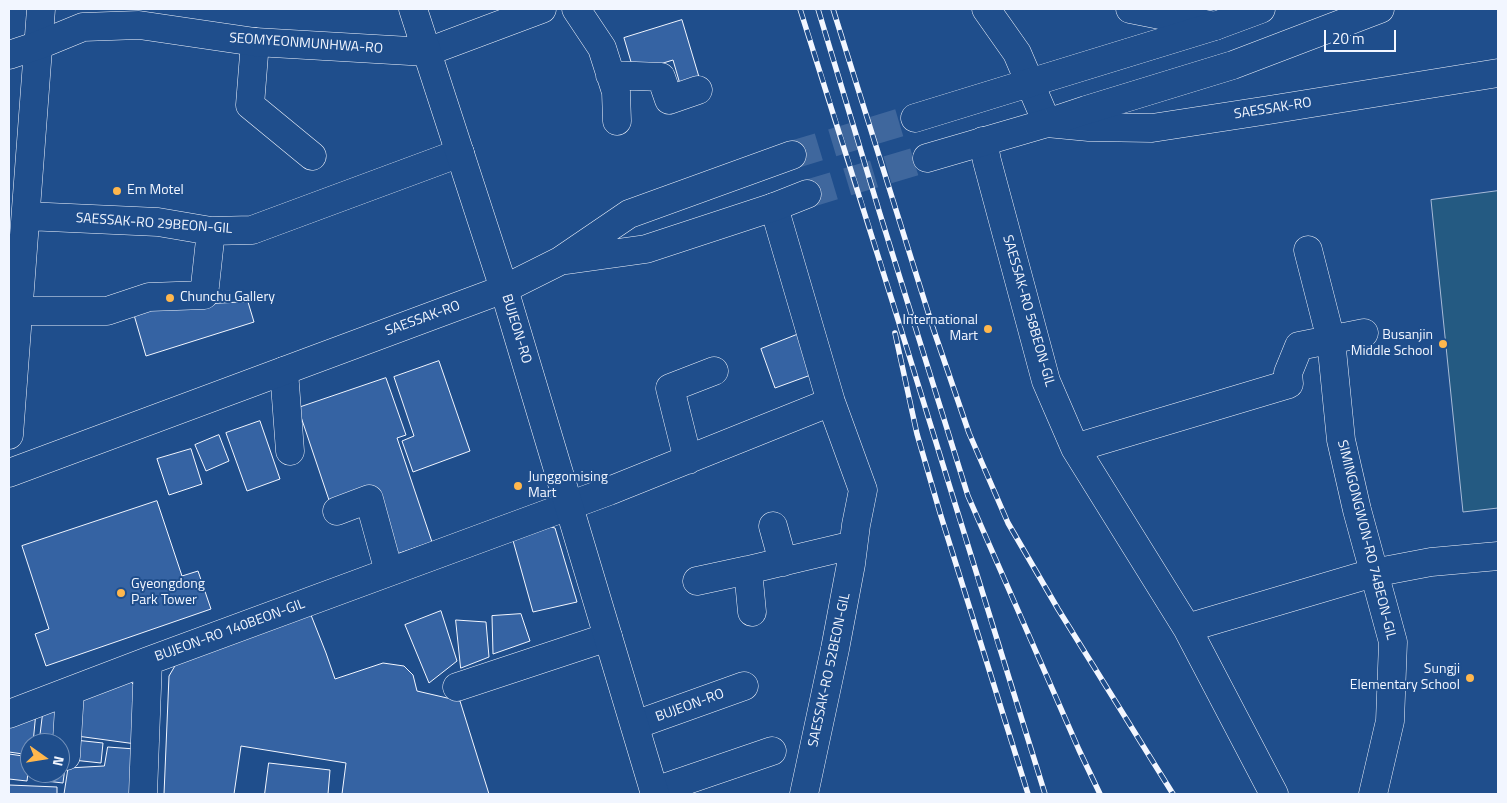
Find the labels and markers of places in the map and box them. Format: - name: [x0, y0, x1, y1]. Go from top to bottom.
- place label: Em Motel: [127, 183, 184, 199]
- marker: Em Motel: [111, 185, 123, 197]
- place label: Chunchu Gallery: [180, 290, 275, 306]
- marker: Chunchu Gallery: [164, 292, 176, 304]
- place label: International Mart: [903, 313, 978, 346]
- marker: International Mart: [982, 323, 994, 335]
- place label: Busanjin Middle School: [1351, 328, 1433, 361]
- marker: Busanjin Middle School: [1437, 338, 1449, 350]
- place label: Junggomising Mart: [528, 470, 608, 502]
- marker: Junggomising Mart: [512, 480, 524, 492]
- place label: Gyeongdong Park Tower: [131, 577, 205, 610]
- marker: Gyeongdong Park Tower: [115, 587, 127, 599]
- place label: Sungji Elementary School: [1350, 662, 1460, 694]
- marker: Sungji Elementary School: [1464, 672, 1476, 684]

